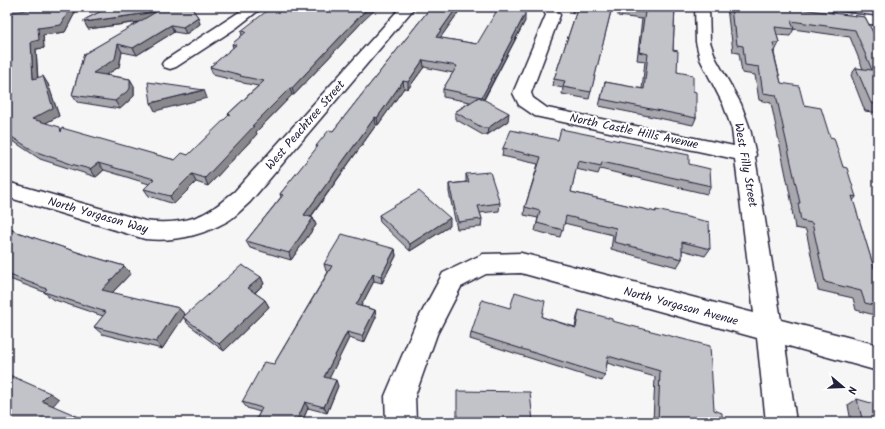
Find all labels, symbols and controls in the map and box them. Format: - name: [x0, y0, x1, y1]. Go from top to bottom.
- street label: West Peachtree Street: [261, 76, 350, 174]
- street label: North Castle Hills Avenue: [568, 109, 701, 155]
- street label: West Filly Street: [729, 121, 762, 209]
- street label: North Yorgason Way: [46, 192, 151, 239]
- street label: North Yorgason Avenue: [621, 282, 741, 331]
- north arrow: [823, 367, 863, 407]
- text: N: [842, 384, 861, 396]

